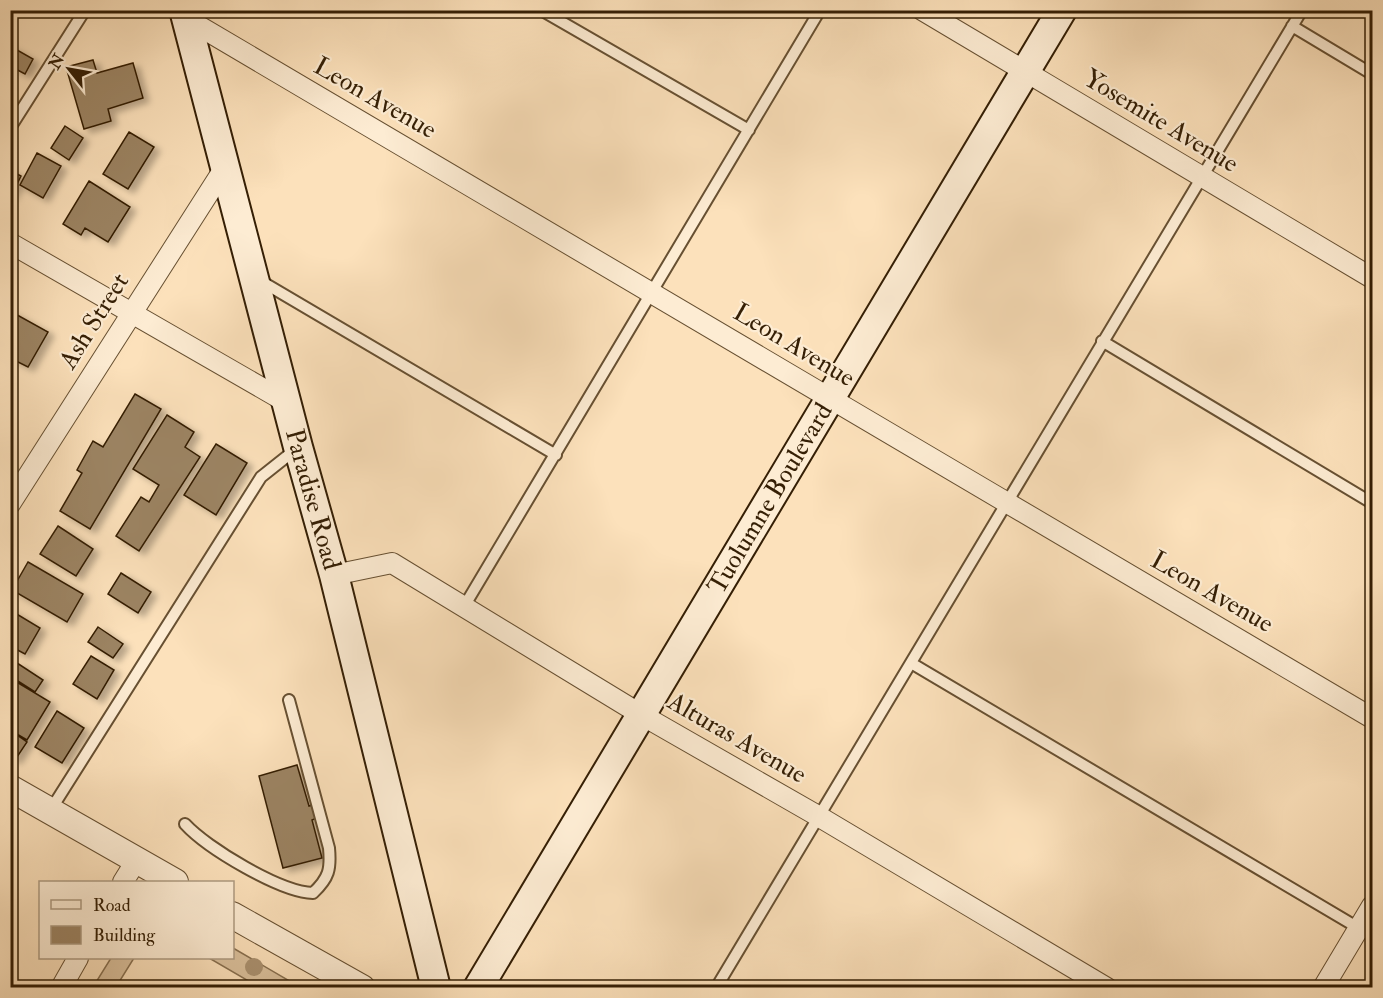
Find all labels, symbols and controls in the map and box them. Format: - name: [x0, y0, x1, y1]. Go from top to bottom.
- north arrow: [39, 39, 99, 99]
- text: N: [44, 50, 70, 74]
- street label: Leon Avenue: [308, 50, 442, 146]
- street label: Yosemite Avenue: [1078, 62, 1244, 180]
- street label: Ash Street: [52, 267, 136, 376]
- street label: Leon Avenue: [727, 296, 861, 394]
- street label: Tuolumne Boulevard: [701, 397, 840, 600]
- street label: Paradise Road: [278, 425, 348, 574]
- street label: Leon Avenue: [1145, 544, 1279, 640]
- street label: Alturas Avenue: [661, 685, 812, 791]
- legend: [39, 881, 234, 959]
- text: Road: [93, 894, 131, 917]
- text: Building: [93, 924, 156, 947]

